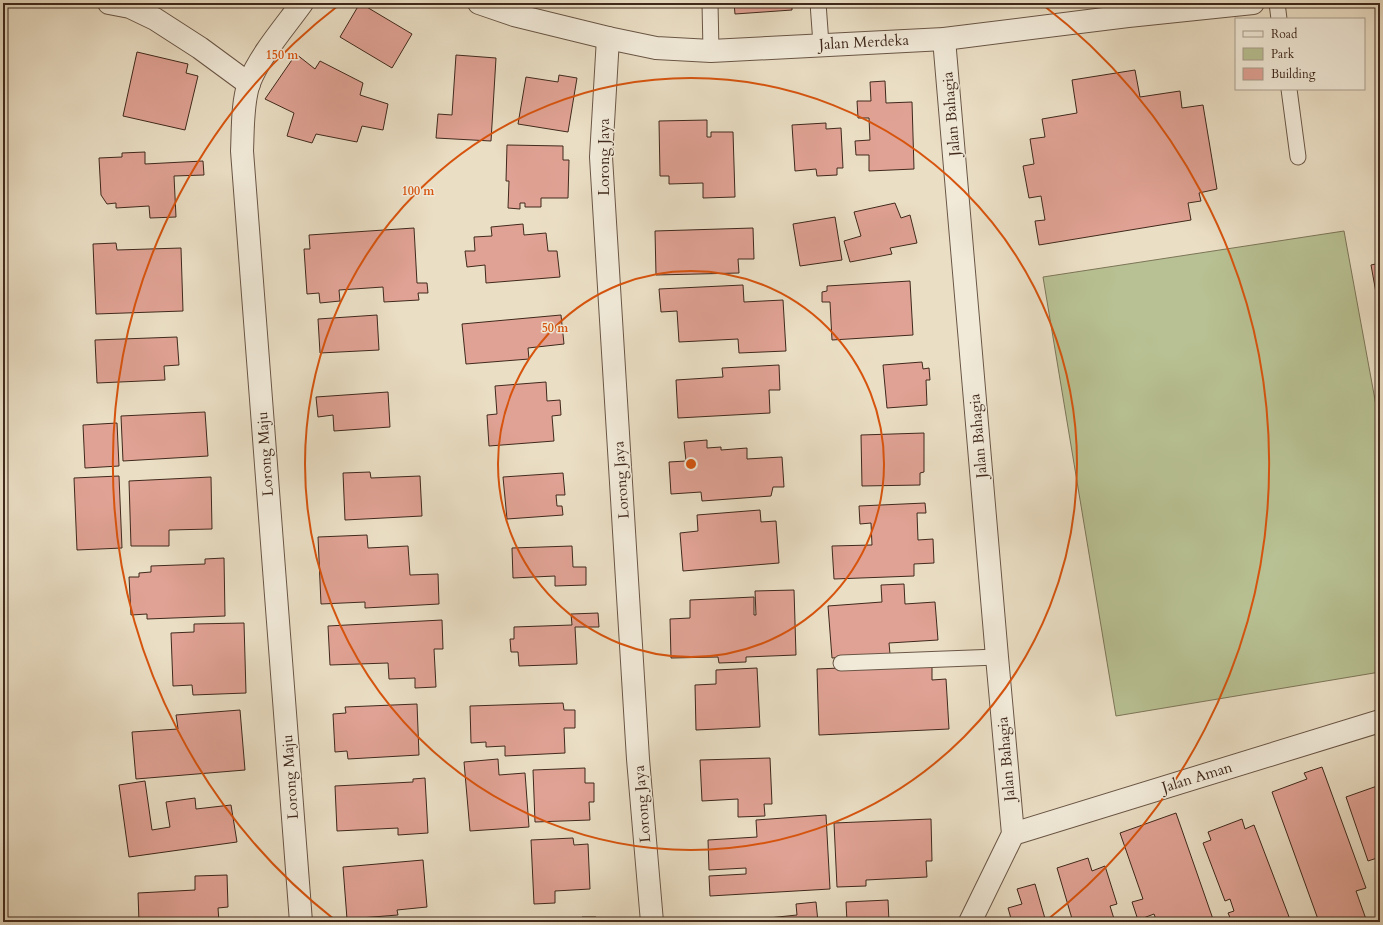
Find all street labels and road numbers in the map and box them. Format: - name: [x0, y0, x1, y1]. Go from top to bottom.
- street label: Jalan Merdeka: [816, 30, 910, 54]
- street label: Jalan Bahagia: [937, 70, 965, 159]
- street label: Lorong Jaya: [594, 118, 614, 196]
- street label: Jalan Bahagia: [964, 392, 992, 481]
- street label: Lorong Maju: [252, 411, 278, 497]
- street label: Lorong Jaya: [608, 440, 634, 519]
- street label: Jalan Bahagia: [992, 715, 1020, 804]
- street label: Lorong Maju: [277, 734, 303, 820]
- street label: Jalan Aman: [1157, 757, 1235, 798]
- street label: Lorong Jaya: [629, 764, 655, 844]

